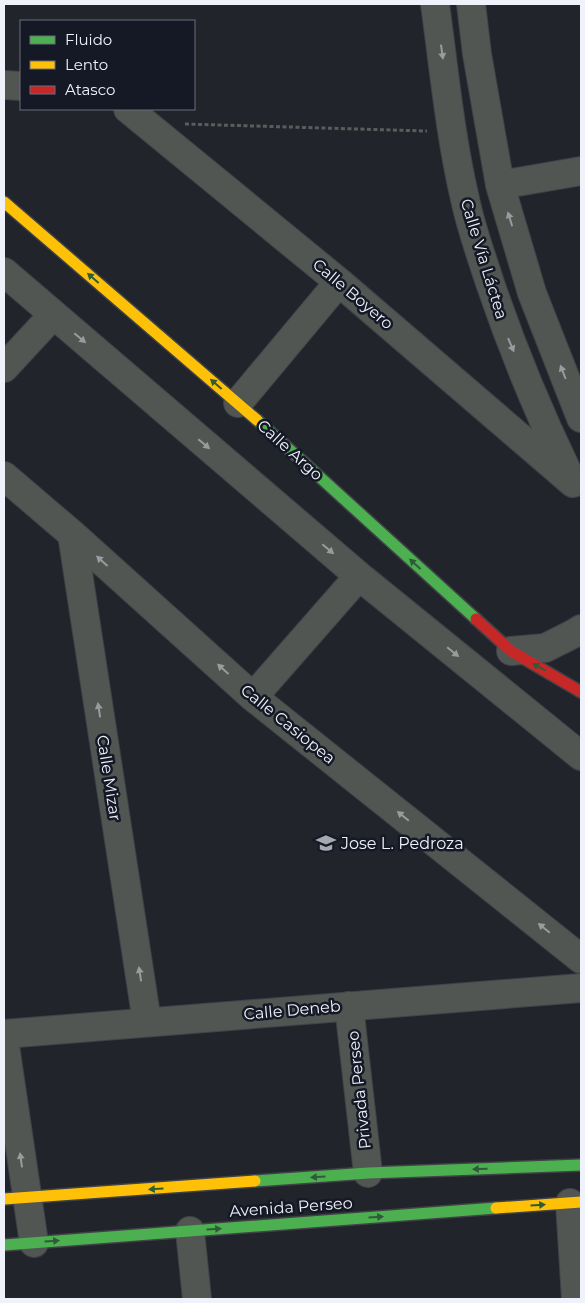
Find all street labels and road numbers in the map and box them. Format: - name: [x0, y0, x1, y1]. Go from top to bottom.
- street label: Calle Vía Láctea: [457, 196, 511, 322]
- street label: Calle Boyero: [309, 255, 397, 333]
- street label: Calle Argo: [253, 416, 327, 484]
- street label: Calle Casiopea: [237, 680, 339, 768]
- street label: Calle Mizar: [93, 734, 125, 822]
- street label: Calle Deneb: [243, 996, 341, 1024]
- street label: Privada Perseo: [343, 1030, 375, 1150]
- street label: Avenida Perseo: [229, 1193, 353, 1221]

